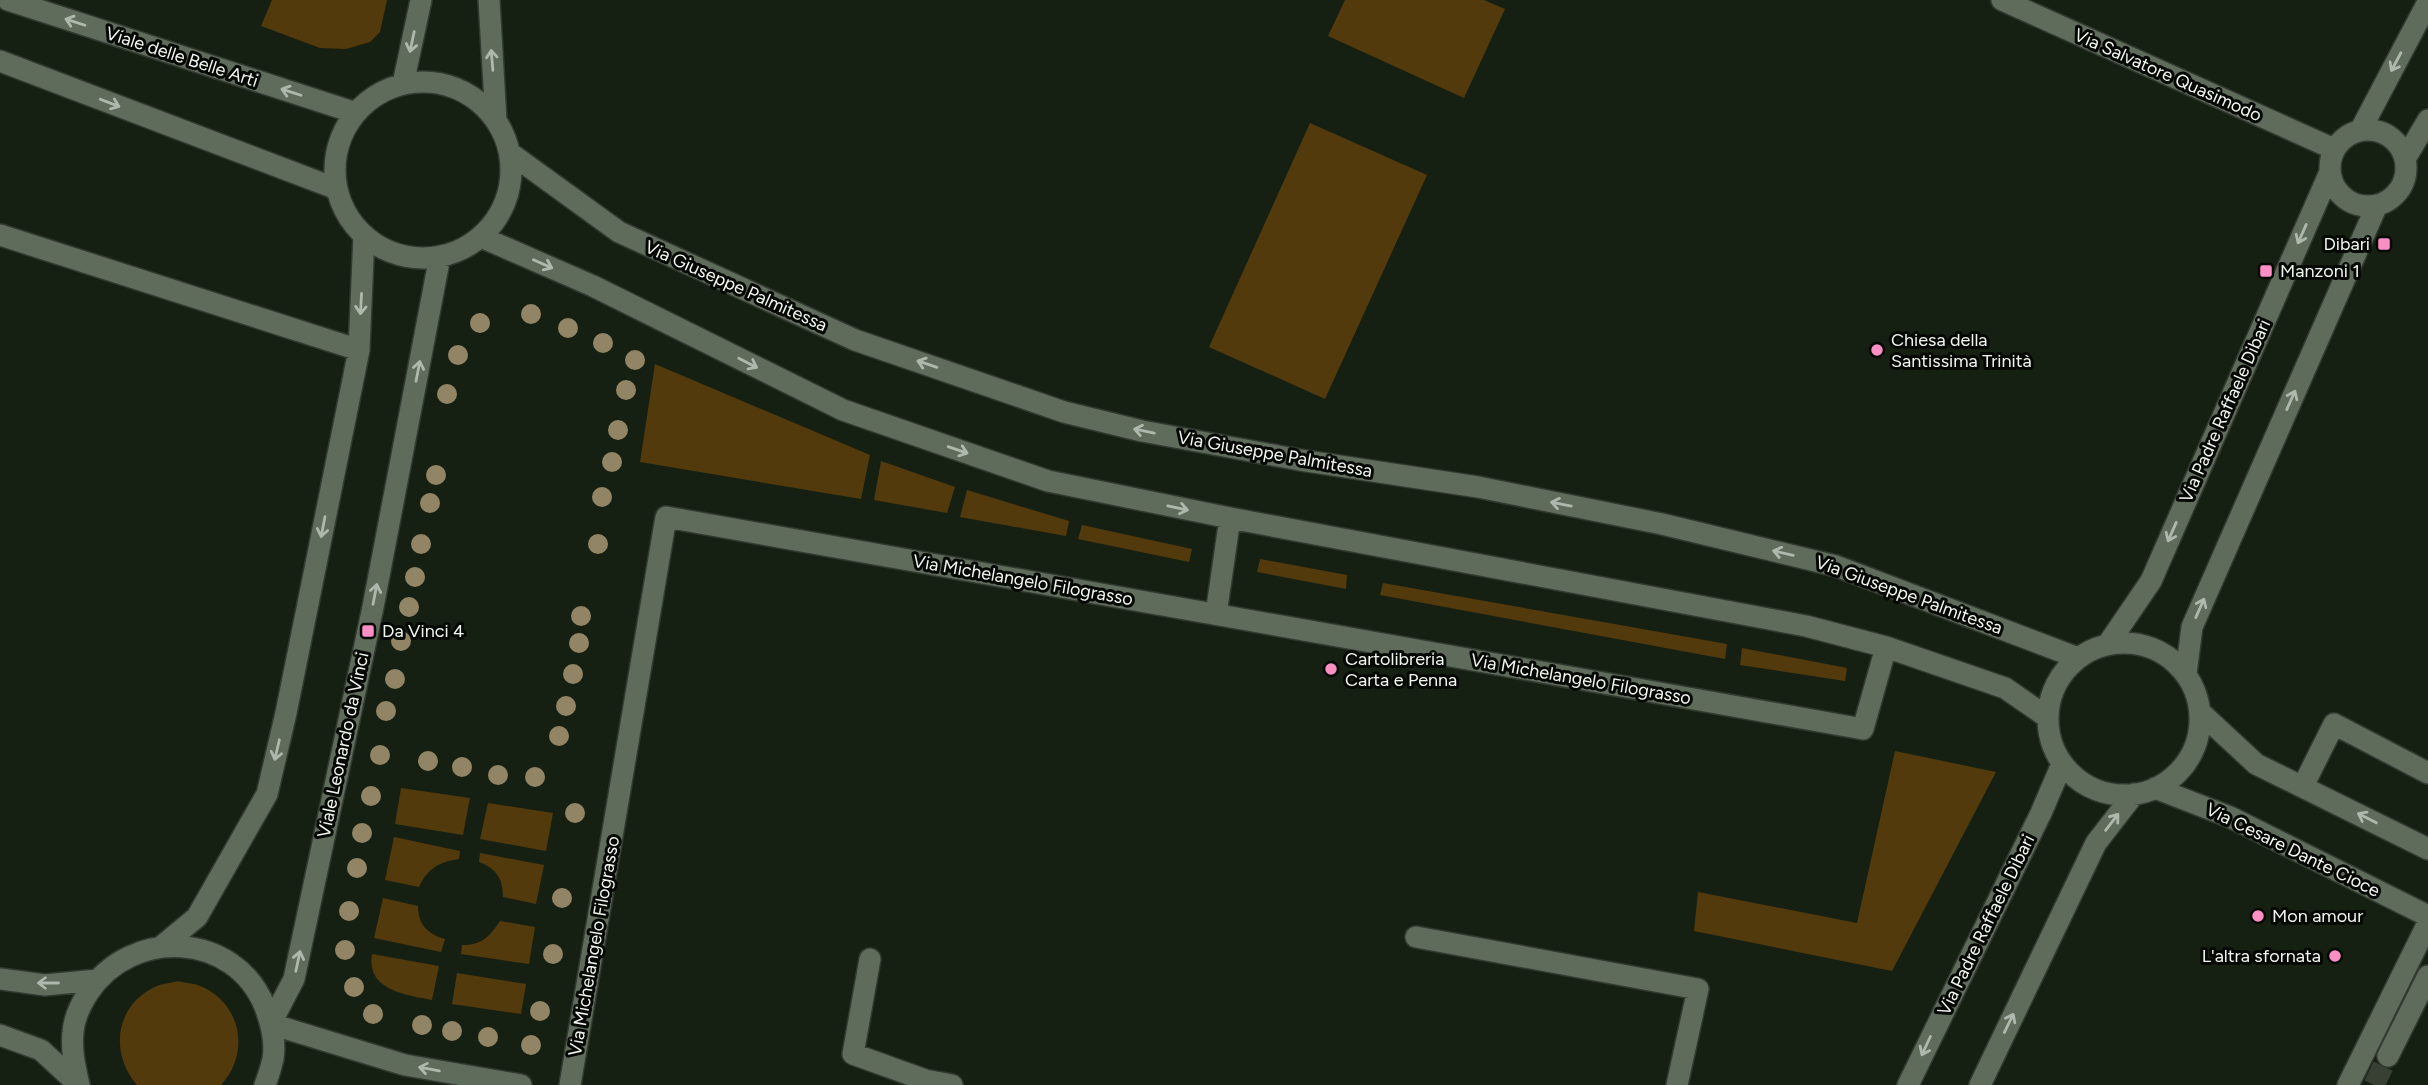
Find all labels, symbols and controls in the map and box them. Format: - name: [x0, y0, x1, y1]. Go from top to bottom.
- one-way arrow: [64, 15, 86, 27]
- street label: Viale delle Belle Arti: [103, 22, 261, 92]
- street label: Via Salvatore Quasimodo: [2071, 24, 2265, 126]
- one-way arrow: [405, 30, 419, 53]
- one-way arrow: [485, 49, 498, 72]
- one-way arrow: [2389, 51, 2402, 72]
- one-way arrow: [280, 85, 302, 98]
- one-way arrow: [98, 98, 120, 110]
- one-way arrow: [2295, 223, 2308, 244]
- place label: Dibari: [2323, 233, 2370, 255]
- street label: Via Giuseppe Palmitessa: [641, 236, 831, 336]
- marker: Dibari: [2376, 236, 2392, 252]
- one-way arrow: [532, 258, 554, 271]
- place label: Manzoni 1: [2280, 260, 2360, 282]
- marker: Manzoni 1: [2258, 263, 2274, 279]
- one-way arrow: [354, 292, 367, 315]
- street label: Via Padre Raffaele Dibari: [2175, 316, 2275, 506]
- place label: Chiesa della Santissima Trinità: [1891, 329, 2032, 372]
- marker: Chiesa della Santissima Trinità: [1869, 342, 1885, 358]
- one-way arrow: [737, 357, 758, 371]
- one-way arrow: [916, 357, 938, 369]
- one-way arrow: [412, 360, 425, 383]
- one-way arrow: [2285, 390, 2298, 411]
- one-way arrow: [1133, 423, 1156, 437]
- street label: Via Giuseppe Palmitessa: [1176, 426, 1374, 482]
- one-way arrow: [947, 444, 969, 457]
- one-way arrow: [1550, 496, 1573, 510]
- one-way arrow: [1166, 501, 1189, 515]
- one-way arrow: [315, 515, 329, 538]
- one-way arrow: [2165, 521, 2178, 543]
- one-way arrow: [1772, 546, 1795, 559]
- street label: Via Michelangelo Filograsso: [911, 550, 1135, 610]
- street label: Via Giuseppe Palmitessa: [1813, 551, 2005, 639]
- one-way arrow: [369, 583, 383, 606]
- one-way arrow: [2194, 598, 2207, 619]
- place label: Da Vinci 4: [382, 620, 464, 642]
- marker: Da Vinci 4: [360, 623, 376, 639]
- place label: Cartolibreria Carta e Penna: [1345, 648, 1457, 691]
- street label: Via Michelangelo Filograsso: [1469, 649, 1693, 709]
- street label: Viale Leonardo da Vinci: [313, 650, 373, 840]
- marker: Cartolibreria Carta e Penna: [1323, 661, 1339, 677]
- one-way arrow: [270, 738, 283, 761]
- street label: Via Cesare Dante Cioce: [2202, 798, 2384, 902]
- one-way arrow: [2357, 811, 2378, 825]
- one-way arrow: [2105, 813, 2120, 831]
- street label: Via Padre Raffaele Dibari: [1933, 831, 2039, 1019]
- street label: Via Michelangelo Filograsso: [564, 834, 624, 1058]
- place label: Mon amour: [2272, 905, 2363, 927]
- marker: Mon amour: [2250, 908, 2266, 924]
- place label: L'altra sfornata: [2202, 945, 2321, 967]
- marker: L'altra sfornata: [2327, 948, 2343, 964]
- one-way arrow: [292, 950, 305, 973]
- one-way arrow: [37, 976, 60, 990]
- one-way arrow: [2003, 1013, 2016, 1035]
- one-way arrow: [1919, 1035, 1932, 1056]
- one-way arrow: [418, 1062, 441, 1075]

